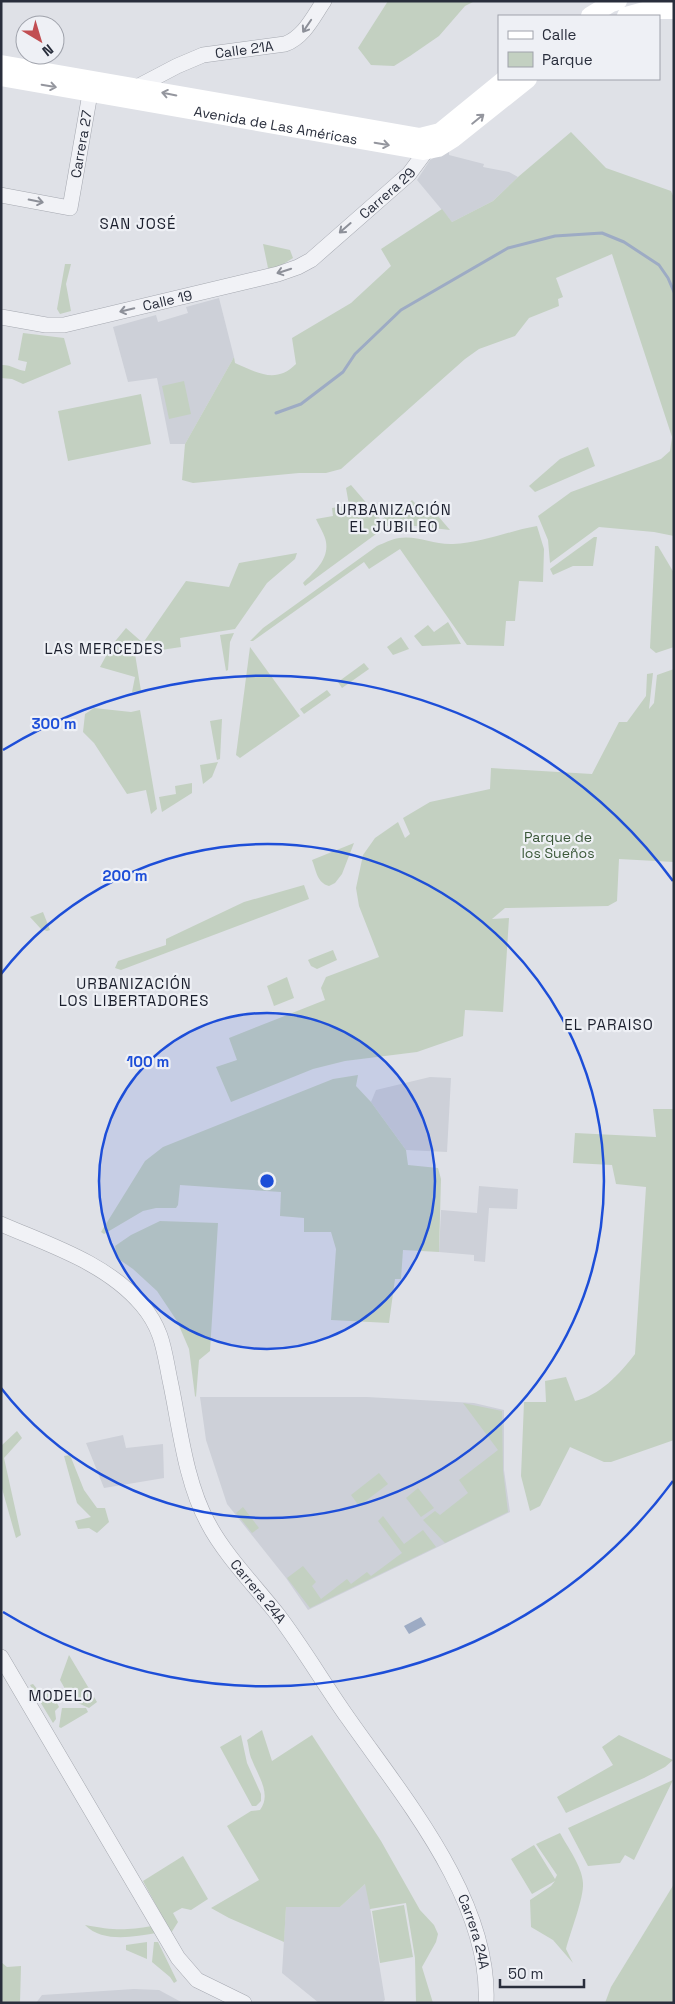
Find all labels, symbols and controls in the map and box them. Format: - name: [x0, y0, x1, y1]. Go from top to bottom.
- north arrow: [15, 15, 65, 65]
- legend: [498, 15, 660, 80]
- one-way arrow: [302, 18, 312, 32]
- text: Calle: [542, 25, 577, 44]
- street label: Calle 21A: [214, 37, 275, 62]
- text: N: [39, 40, 57, 60]
- text: Parque: [542, 50, 593, 69]
- one-way arrow: [41, 81, 57, 91]
- one-way arrow: [161, 88, 177, 98]
- street label: Avenida de Las Américas: [193, 102, 359, 148]
- street label: Carrera 27: [66, 109, 96, 180]
- one-way arrow: [471, 114, 484, 125]
- one-way arrow: [373, 139, 389, 149]
- street label: Carrera 29: [355, 164, 420, 223]
- one-way arrow: [27, 197, 43, 207]
- district label: SAN JOSÉ: [100, 214, 176, 233]
- one-way arrow: [339, 223, 352, 234]
- one-way arrow: [277, 267, 293, 277]
- street label: Calle 19: [141, 286, 194, 315]
- one-way arrow: [119, 306, 135, 315]
- district label: URBANIZACIÓN EL JUBILEO: [336, 500, 452, 536]
- district label: LAS MERCEDES: [44, 639, 164, 658]
- text: 300 m: [31, 714, 77, 733]
- park label: Parque de los Sueños: [521, 828, 595, 862]
- text: 200 m: [103, 866, 147, 885]
- district label: URBANIZACIÓN LOS LIBERTADORES: [59, 974, 209, 1010]
- district label: EL PARAISO: [564, 1015, 654, 1034]
- text: 100 m: [127, 1052, 169, 1071]
- centre of rings: [258, 1172, 276, 1190]
- street label: Carrera 24A: [226, 1556, 290, 1627]
- district label: MODELO: [29, 1686, 93, 1705]
- street label: Carrera 24A: [454, 1891, 493, 1971]
- scale bar: [500, 1956, 584, 1988]
- text: 50 m: [508, 1964, 543, 1983]

